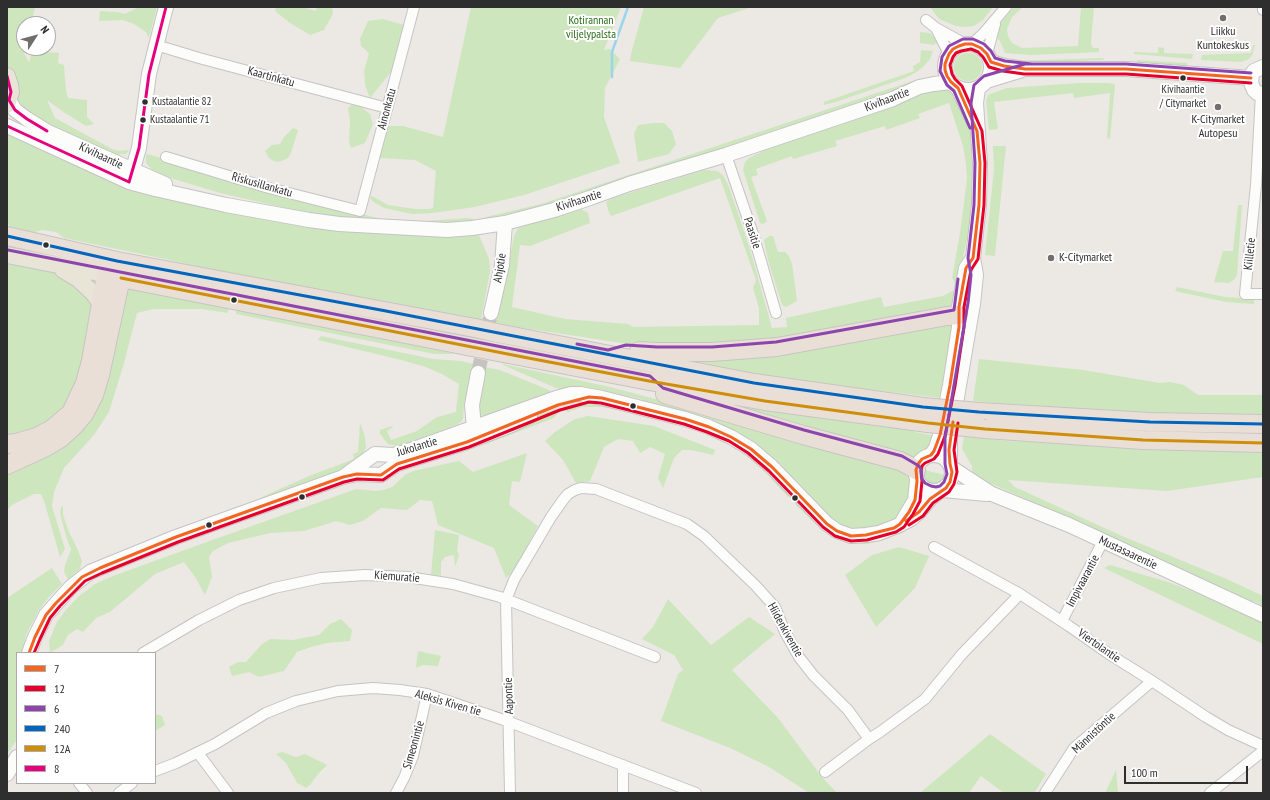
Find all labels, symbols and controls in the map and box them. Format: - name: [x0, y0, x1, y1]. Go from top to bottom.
- marker: Liikku Kuntokeskus: [1218, 13, 1228, 23]
- park label: Kotirannan viljelypalsta: [566, 14, 616, 42]
- north arrow: [16, 16, 56, 56]
- text: N: [37, 23, 52, 36]
- place label: Liikku Kuntokeskus: [1197, 25, 1249, 53]
- street label: Kaartinkatu: [246, 64, 296, 90]
- marker: Kivihaantie / Citymarket: [1178, 73, 1188, 83]
- place label: Kivihaantie / Citymarket: [1160, 83, 1206, 109]
- street label: Kivihaantie: [863, 85, 911, 115]
- street label: Ainonkatu: [375, 87, 399, 131]
- place label: Kustaalantie 82: [152, 95, 211, 109]
- marker: Kustaalantie 82: [140, 97, 150, 107]
- marker: K-Citymarket Autopesu: [1213, 102, 1223, 112]
- place label: Kustaalantie 71: [150, 113, 209, 127]
- place label: K-Citymarket Autopesu: [1191, 113, 1245, 141]
- marker: Kustaalantie 71: [138, 115, 148, 125]
- street label: Kivihaantie: [77, 140, 125, 172]
- street label: Riskusillankatu: [230, 169, 294, 201]
- street label: Kivihaantie: [555, 187, 603, 215]
- street label: Paasitie: [740, 215, 764, 251]
- street label: Kiilletie: [1241, 237, 1259, 271]
- unlabelled marker: [41, 240, 51, 250]
- place label: K-Citymarket: [1059, 251, 1112, 265]
- street label: Ahjotie: [491, 252, 509, 284]
- marker: K-Citymarket: [1046, 253, 1056, 263]
- unlabelled marker: [229, 295, 239, 305]
- unlabelled marker: [628, 401, 638, 411]
- street label: Jukolantie: [395, 434, 439, 460]
- unlabelled marker: [297, 492, 307, 502]
- unlabelled marker: [790, 493, 800, 503]
- unlabelled marker: [204, 520, 214, 530]
- street label: Mustasaarentie: [1096, 533, 1160, 573]
- street label: Impivaarantie: [1063, 552, 1103, 610]
- street label: Kiemuratie: [374, 568, 420, 586]
- street label: Hiidenkiventie: [764, 600, 806, 660]
- street label: Viertolantie: [1075, 626, 1123, 666]
- legend: [16, 652, 156, 784]
- text: 7: [54, 661, 59, 676]
- street label: Aapontie: [501, 677, 517, 715]
- text: 12: [54, 681, 65, 696]
- street label: Aleksis Kiven tie: [413, 687, 483, 719]
- text: 6: [54, 701, 59, 716]
- street label: Männistöntie: [1069, 709, 1119, 757]
- street label: Simeonintie: [400, 719, 428, 771]
- text: 240: [54, 721, 70, 736]
- text: 12A: [54, 741, 70, 756]
- scale bar: [1126, 758, 1250, 784]
- text: 8: [54, 761, 59, 776]
- text: 100 m: [1131, 765, 1158, 780]

